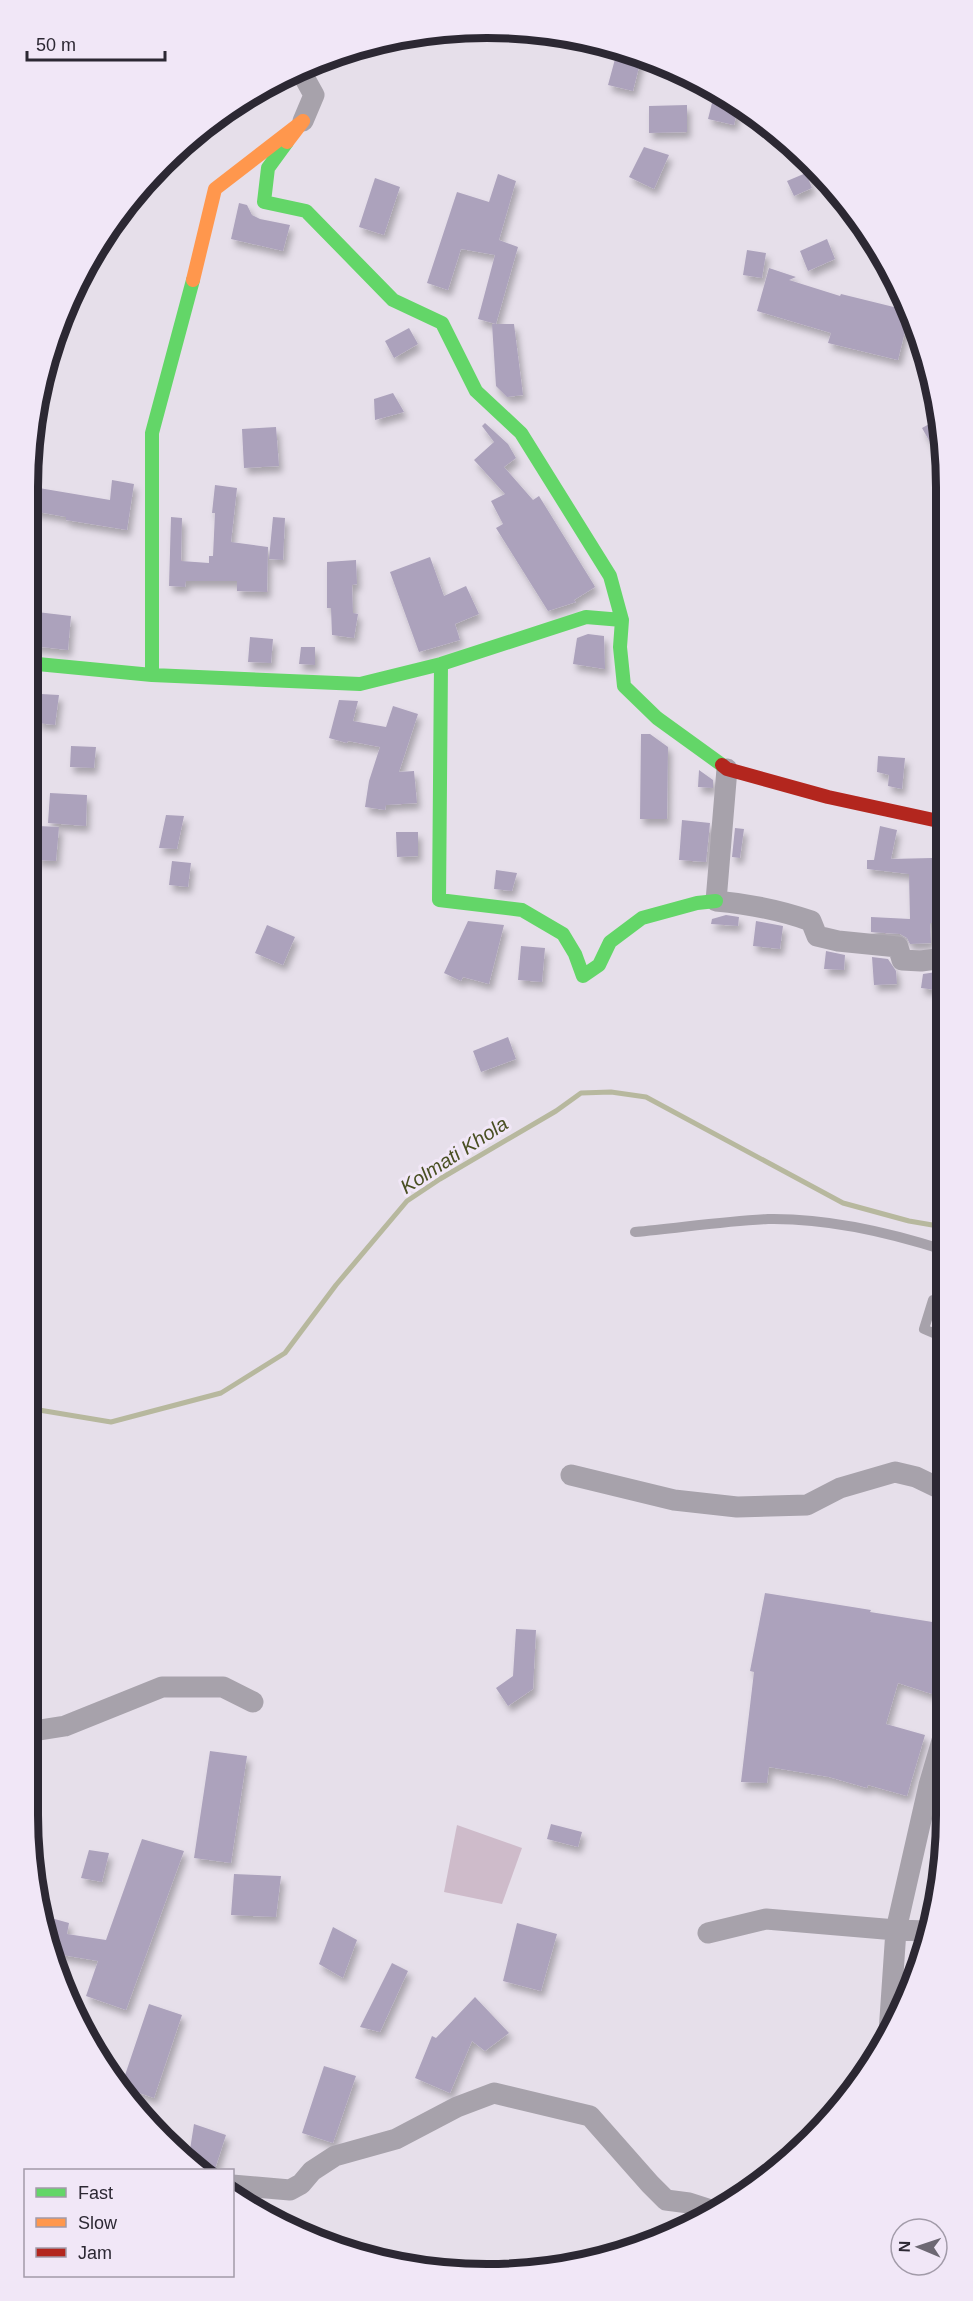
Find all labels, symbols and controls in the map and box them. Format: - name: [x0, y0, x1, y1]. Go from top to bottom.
- scale bar: [27, 24, 165, 62]
- text: 50 m: [36, 35, 76, 55]
- water label: Kolmati Khola: [396, 1112, 512, 1198]
- legend: [24, 2169, 234, 2277]
- text: Fast: [78, 2183, 113, 2203]
- text: Slow: [78, 2213, 118, 2233]
- north arrow: [889, 2217, 949, 2277]
- text: N: [896, 2240, 913, 2253]
- text: Jam: [78, 2243, 112, 2263]

